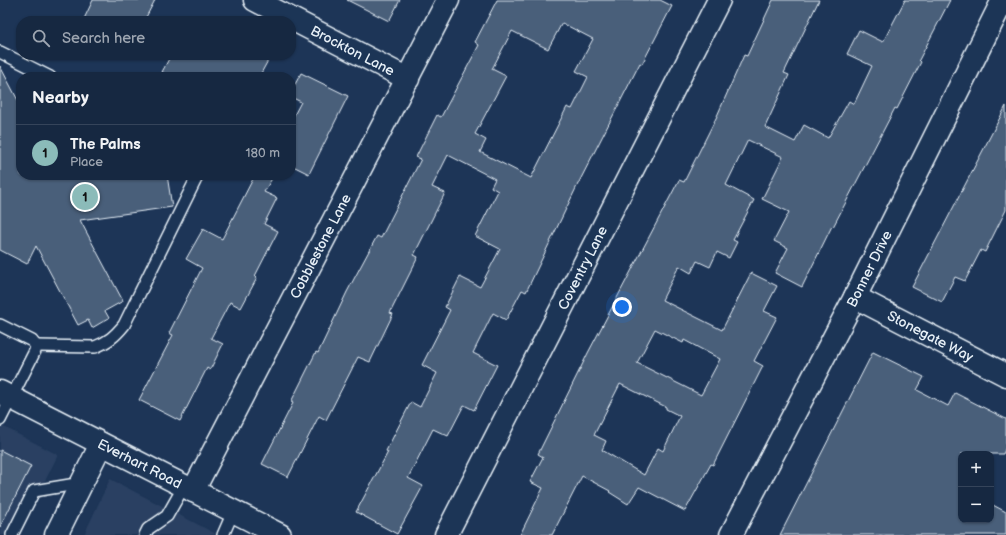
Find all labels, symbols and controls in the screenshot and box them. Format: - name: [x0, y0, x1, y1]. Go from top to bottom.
- search box: [16, 16, 296, 60]
- street label: Brockton Lane: [308, 22, 398, 79]
- icon: search: [30, 27, 52, 49]
- text: Search here: [62, 29, 145, 48]
- text: Nearby: [32, 88, 89, 108]
- text: The Palms: [70, 135, 141, 154]
- text: 1: [42, 145, 48, 161]
- text: 180 m: [245, 145, 280, 161]
- text: Place: [70, 154, 103, 170]
- pin: 1: [72, 182, 98, 212]
- street label: Cobblestone Lane: [286, 191, 354, 301]
- street label: Coventry Lane: [554, 223, 611, 312]
- street label: Bonner Drive: [843, 228, 895, 310]
- your location: [612, 297, 632, 317]
- street label: Stonegate Way: [885, 307, 977, 366]
- street label: Everhart Road: [95, 435, 185, 492]
- map controls: [958, 451, 994, 523]
- button: +: [958, 451, 994, 487]
- button: −: [958, 487, 994, 523]

